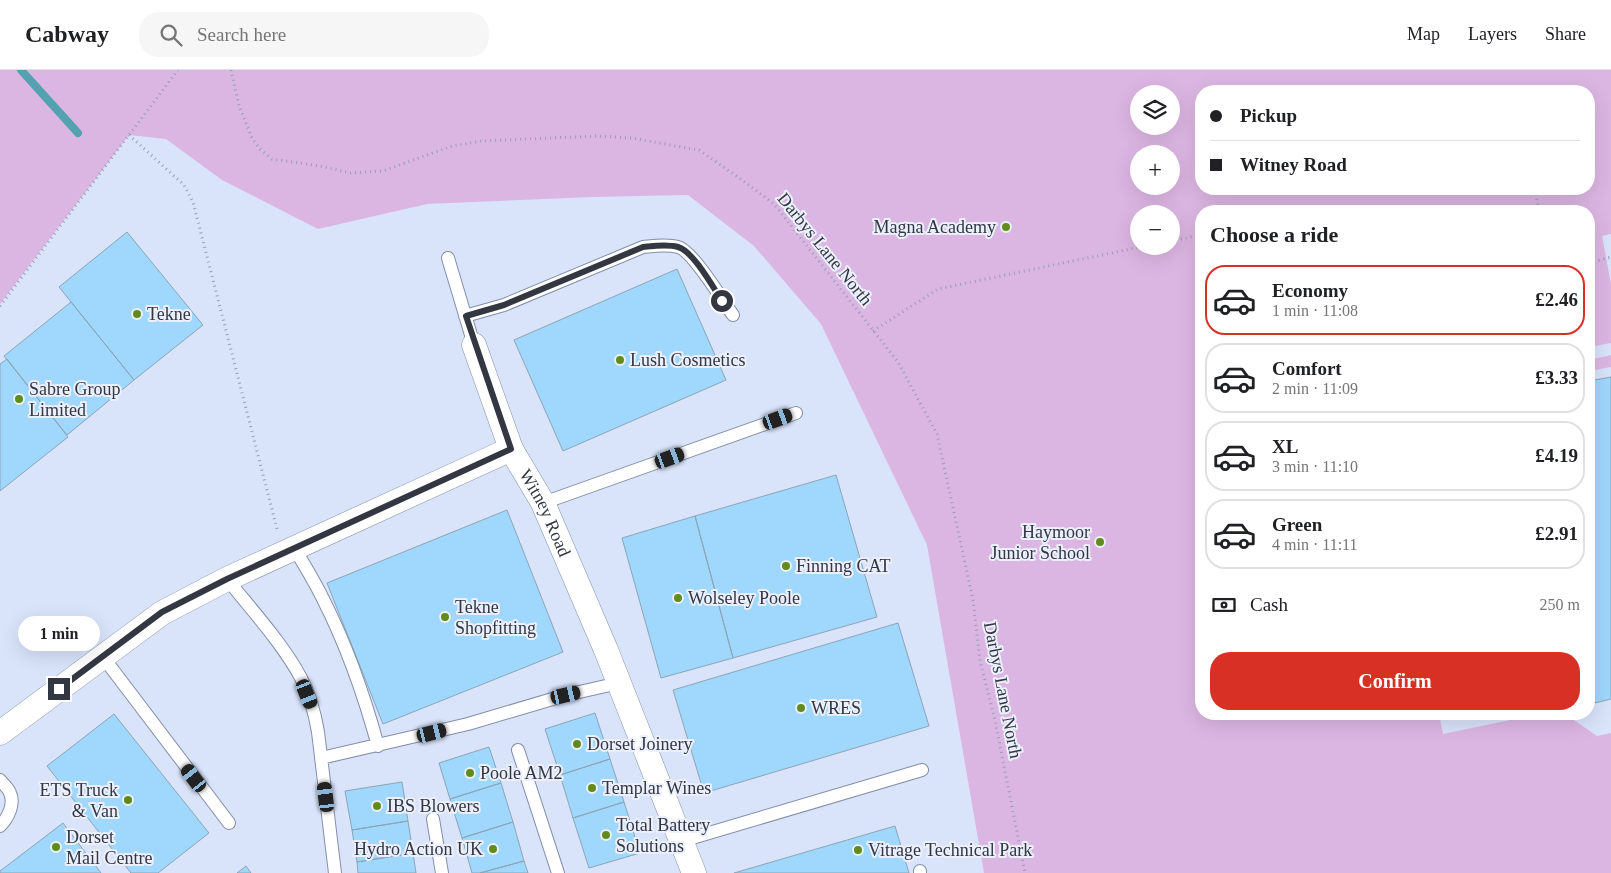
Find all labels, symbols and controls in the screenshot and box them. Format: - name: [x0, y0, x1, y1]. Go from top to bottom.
- search box: [139, 12, 489, 57]
- text: Cabway: [25, 21, 109, 47]
- icon: search: [157, 21, 185, 49]
- text: Search here: [197, 24, 286, 45]
- text: Map: [1407, 24, 1440, 44]
- text: Layers: [1468, 24, 1517, 44]
- text: Share: [1545, 24, 1586, 44]
- map controls: [1130, 85, 1180, 255]
- button: layers: [1130, 85, 1180, 135]
- text: Pickup: [1240, 105, 1297, 126]
- button: +: [1130, 145, 1180, 195]
- text: Witney Road: [1240, 154, 1347, 175]
- street label: Darbys Lane North: [774, 189, 876, 309]
- button: −: [1130, 205, 1180, 255]
- place label: Magna Academy: [874, 217, 996, 237]
- marker: Magna Academy: [1000, 221, 1012, 233]
- text: Choose a ride: [1210, 222, 1338, 247]
- icon: car: [1212, 278, 1257, 323]
- text: Economy: [1272, 280, 1348, 301]
- text: £2.46: [1535, 289, 1578, 310]
- route start: [711, 290, 733, 312]
- text: 1 min · 11:08: [1272, 302, 1358, 319]
- place label: Tekne: [147, 304, 191, 324]
- marker: Tekne: [131, 308, 143, 320]
- place label: Lush Cosmetics: [630, 350, 746, 370]
- marker: Lush Cosmetics: [614, 354, 626, 366]
- icon: car: [1212, 356, 1257, 401]
- text: Comfort: [1272, 358, 1342, 379]
- text: £3.33: [1535, 367, 1578, 388]
- place label: Sabre Group Limited: [29, 379, 120, 420]
- text: 2 min · 11:09: [1272, 380, 1358, 397]
- marker: Sabre Group Limited: [13, 393, 25, 405]
- car: [761, 407, 794, 431]
- icon: car: [1212, 434, 1257, 479]
- text: XL: [1272, 436, 1298, 457]
- text: £4.19: [1535, 445, 1578, 466]
- car: [653, 446, 686, 470]
- text: 3 min · 11:10: [1272, 458, 1358, 475]
- street label: Witney Road: [515, 466, 575, 560]
- icon: car: [1212, 512, 1257, 557]
- text: Green: [1272, 514, 1322, 535]
- place label: Haymoor Junior School: [990, 522, 1090, 563]
- text: £2.91: [1535, 523, 1578, 544]
- marker: Haymoor Junior School: [1094, 536, 1106, 548]
- text: 4 min · 11:11: [1272, 536, 1357, 553]
- place label: Finning CAT: [796, 556, 891, 576]
- marker: Finning CAT: [780, 560, 792, 572]
- place label: Wolseley Poole: [688, 588, 800, 608]
- icon: cash: [1210, 591, 1238, 619]
- marker: Wolseley Poole: [672, 592, 684, 604]
- text: Cash: [1250, 594, 1288, 615]
- text: 250 m: [1540, 596, 1580, 613]
- place label: Tekne Shopfitting: [455, 597, 536, 638]
- marker: Tekne Shopfitting: [439, 611, 451, 623]
- callout: 1 min: [18, 616, 100, 652]
- street label: Darbys Lane North: [980, 620, 1026, 760]
- text: 1 min: [40, 625, 78, 642]
- button: Confirm: [1210, 652, 1580, 710]
- car: [294, 677, 319, 711]
- route end: [48, 678, 70, 700]
- car: [549, 684, 582, 706]
- place label: WRES: [811, 698, 861, 718]
- marker: WRES: [795, 702, 807, 714]
- car: [415, 722, 448, 744]
- place label: Dorset Joinery: [587, 734, 692, 754]
- marker: Dorset Joinery: [571, 738, 583, 750]
- car: [178, 762, 209, 794]
- place label: Poole AM2: [480, 763, 563, 783]
- marker: Poole AM2: [464, 767, 476, 779]
- place label: Templar Wines: [602, 778, 711, 798]
- place label: ETS Truck & Van: [39, 780, 118, 821]
- car: [316, 781, 335, 813]
- marker: Templar Wines: [586, 782, 598, 794]
- marker: ETS Truck & Van: [122, 794, 134, 806]
- place label: IBS Blowers: [387, 796, 480, 816]
- marker: IBS Blowers: [371, 800, 383, 812]
- place label: Total Battery Solutions: [616, 815, 710, 856]
- place label: Dorset Mail Centre: [66, 827, 152, 868]
- marker: Total Battery Solutions: [600, 829, 612, 841]
- place label: Hydro Action UK: [354, 839, 483, 859]
- place label: Vitrage Technical Park: [868, 840, 1032, 860]
- marker: Dorset Mail Centre: [50, 841, 62, 853]
- marker: Hydro Action UK: [487, 843, 499, 855]
- marker: Vitrage Technical Park: [852, 844, 864, 856]

